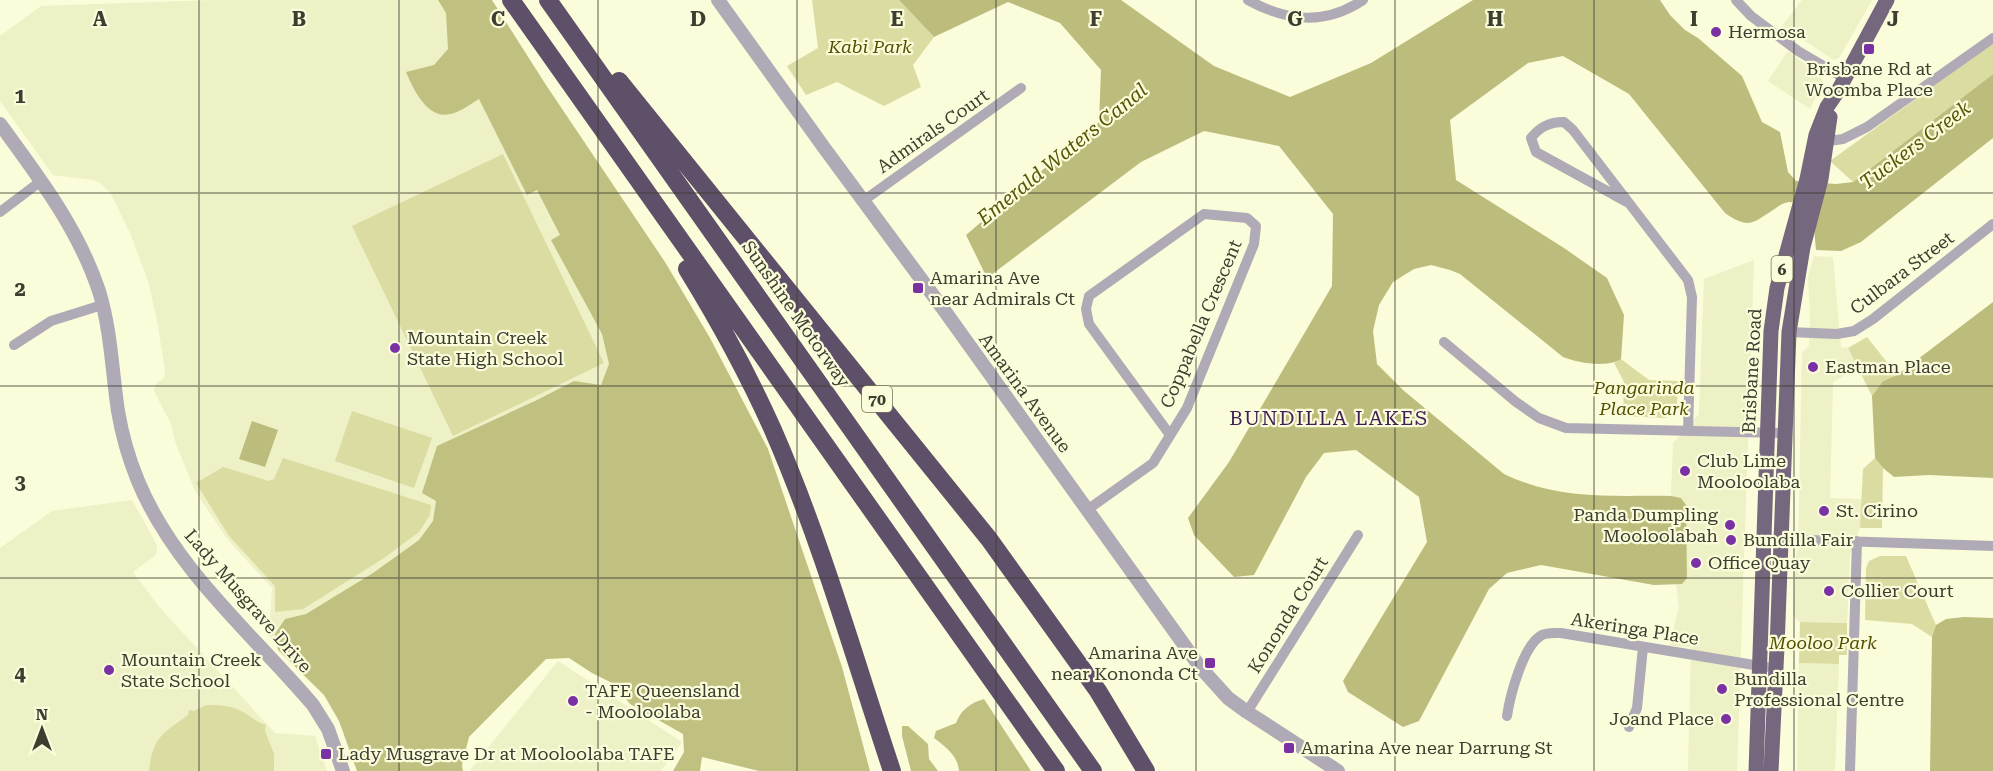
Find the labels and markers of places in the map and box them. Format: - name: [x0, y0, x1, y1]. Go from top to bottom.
- place label: Hermosa: [1728, 21, 1806, 42]
- marker: Hermosa: [1709, 25, 1723, 39]
- marker: Brisbane Rd at Woomba Place: [1862, 42, 1876, 56]
- place label: Brisbane Rd at Woomba Place: [1805, 58, 1933, 100]
- place label: Amarina Ave near Admirals Ct: [930, 267, 1075, 309]
- marker: Amarina Ave near Admirals Ct: [911, 281, 925, 295]
- place label: Mountain Creek State High School: [407, 327, 564, 369]
- marker: Mountain Creek State High School: [388, 341, 402, 355]
- place label: Eastman Place: [1825, 356, 1951, 377]
- marker: Eastman Place: [1806, 360, 1820, 374]
- place label: Club Lime Mooloolaba: [1697, 450, 1800, 492]
- marker: Club Lime Mooloolaba: [1678, 464, 1692, 478]
- place label: St. Cirino: [1836, 500, 1918, 521]
- place label: Panda Dumpling Mooloolabah: [1573, 504, 1719, 546]
- marker: St. Cirino: [1817, 504, 1831, 518]
- marker: Panda Dumpling Mooloolabah: [1723, 518, 1737, 532]
- place label: Bundilla Fair: [1743, 529, 1853, 550]
- marker: Bundilla Fair: [1724, 533, 1738, 547]
- place label: Office Quay: [1708, 552, 1811, 573]
- marker: Office Quay: [1689, 556, 1703, 570]
- place label: Collier Court: [1841, 580, 1954, 601]
- marker: Collier Court: [1822, 584, 1836, 598]
- place label: Amarina Ave near Kononda Ct: [1051, 642, 1198, 684]
- place label: Mountain Creek State School: [121, 649, 261, 691]
- marker: Amarina Ave near Kononda Ct: [1203, 656, 1217, 670]
- marker: Mountain Creek State School: [102, 663, 116, 677]
- place label: Bundilla Professional Centre: [1734, 668, 1904, 710]
- place label: TAFE Queensland - Mooloolaba: [585, 680, 740, 722]
- marker: Bundilla Professional Centre: [1715, 682, 1729, 696]
- marker: TAFE Queensland - Mooloolaba: [566, 694, 580, 708]
- place label: Joand Place: [1609, 708, 1714, 729]
- marker: Joand Place: [1719, 712, 1733, 726]
- place label: Amarina Ave near Darrung St: [1301, 737, 1553, 758]
- marker: Amarina Ave near Darrung St: [1282, 741, 1296, 755]
- place label: Lady Musgrave Dr at Mooloolaba TAFE: [338, 743, 675, 764]
- marker: Lady Musgrave Dr at Mooloolaba TAFE: [319, 747, 333, 761]

